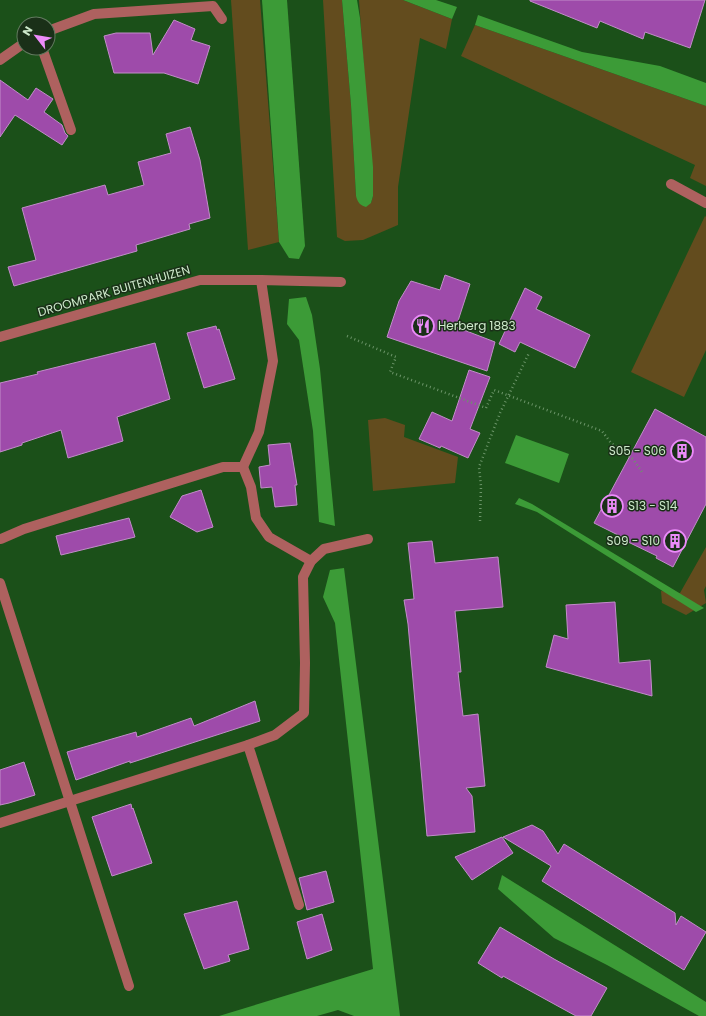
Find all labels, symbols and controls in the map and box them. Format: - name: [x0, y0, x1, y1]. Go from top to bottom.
- north arrow: [16, 16, 56, 56]
- text: N: [18, 23, 36, 39]
- street label: DROOMPARK BUITENHUIZEN: [36, 261, 192, 320]
- restaurant icon: Herberg 1883: [410, 313, 436, 339]
- place label: Herberg 1883: [438, 317, 516, 334]
- building icon: S05 - S06: [669, 438, 695, 464]
- place label: S05 - S06: [609, 442, 666, 459]
- building icon: S13 - S14: [599, 493, 625, 519]
- place label: S13 - S14: [628, 497, 678, 514]
- building icon: S09 - S10: [662, 528, 688, 554]
- place label: S09 - S10: [606, 532, 660, 549]

